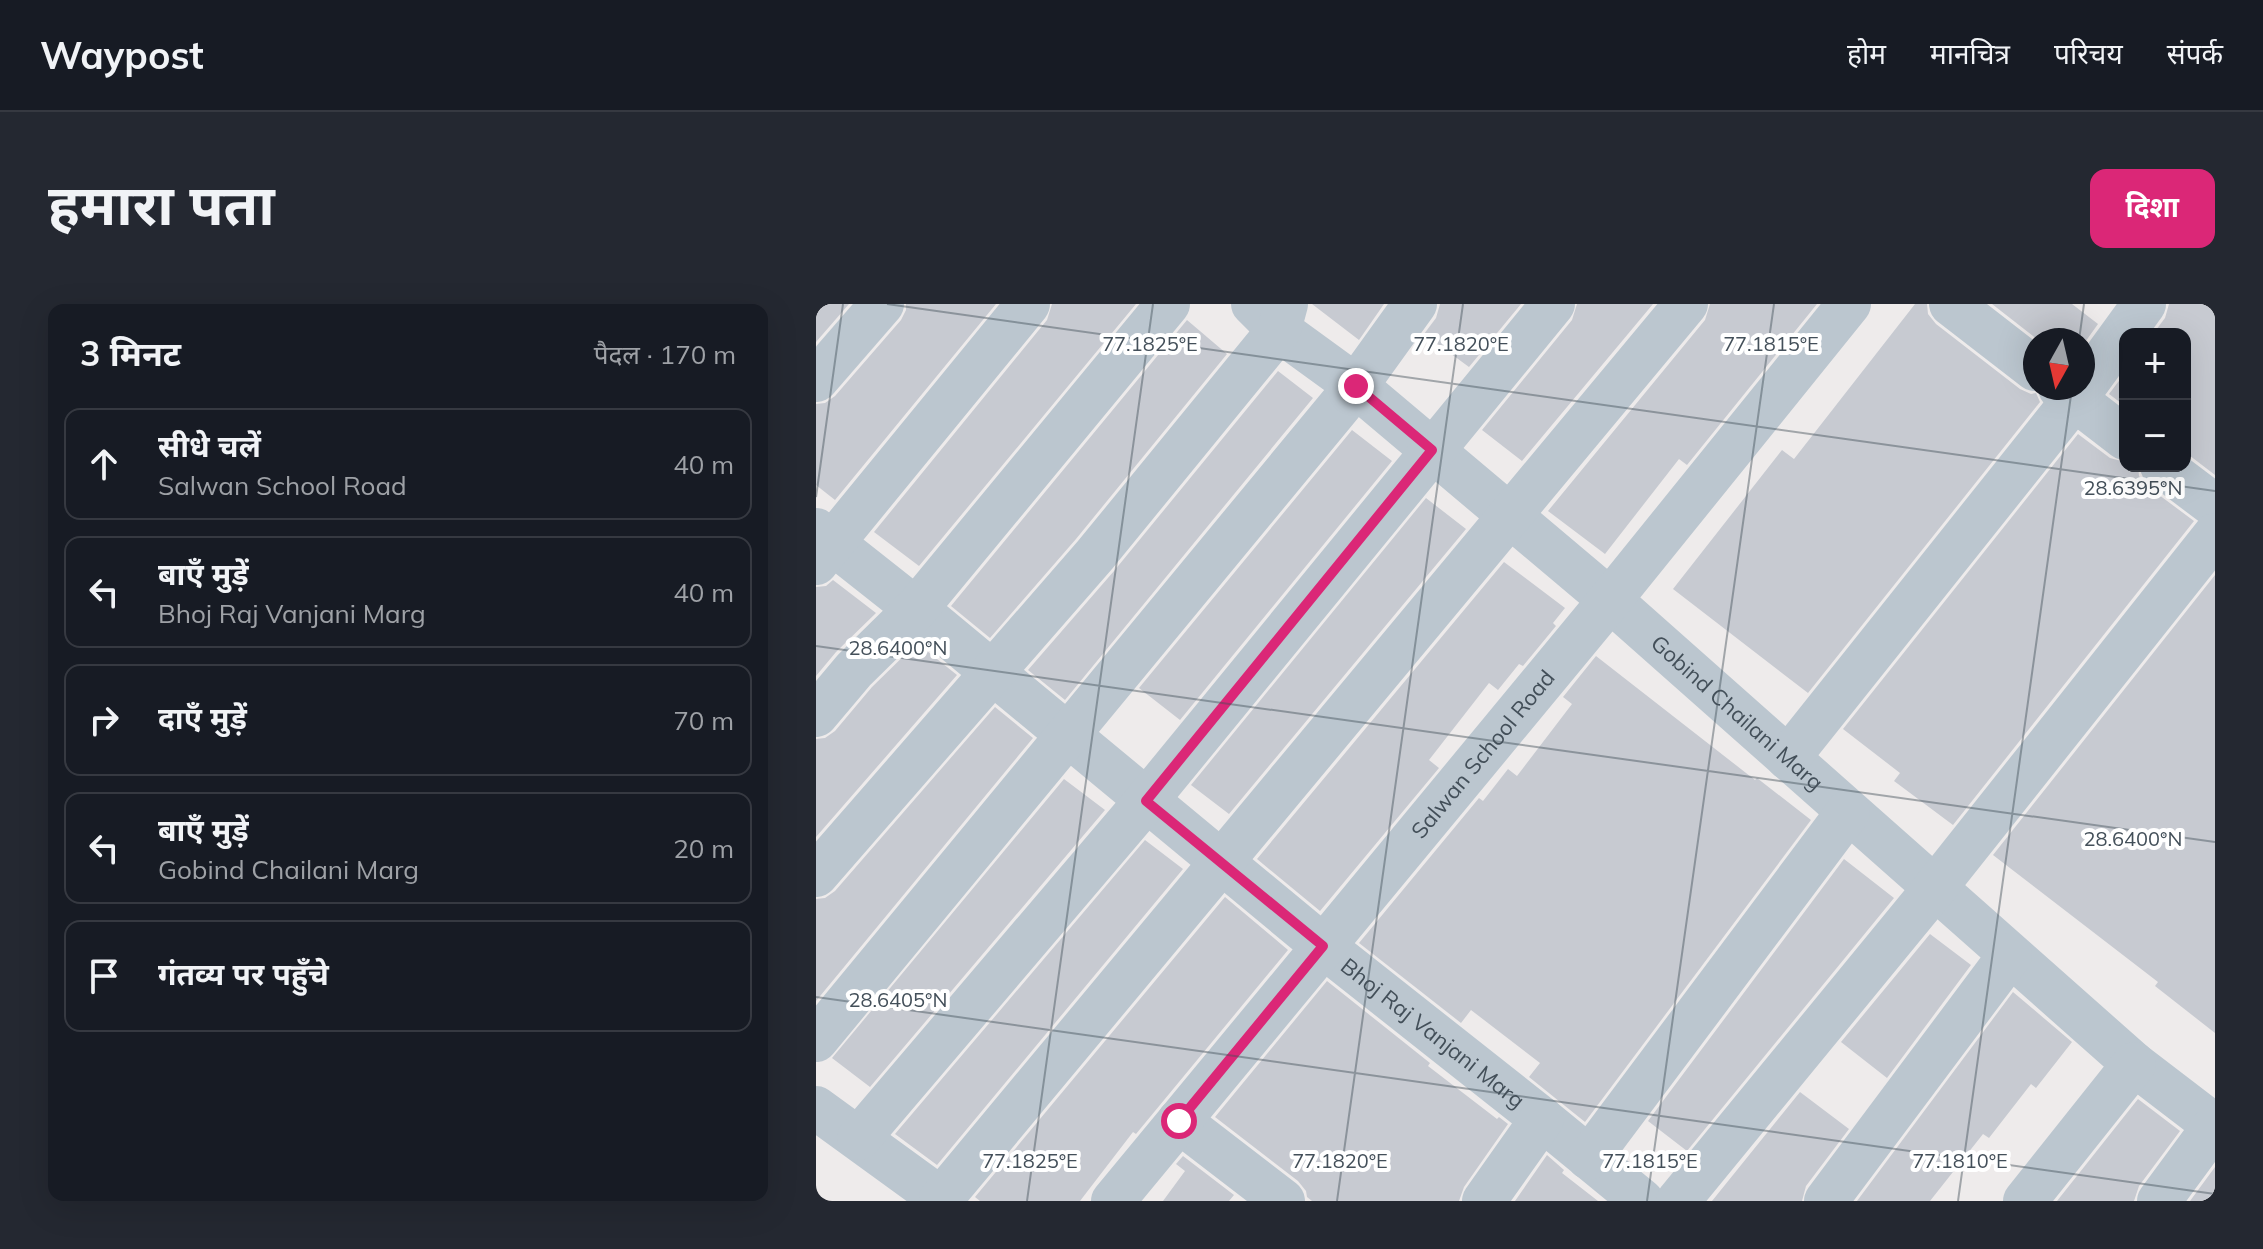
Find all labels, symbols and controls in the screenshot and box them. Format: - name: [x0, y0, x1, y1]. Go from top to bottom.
- text: Waypost: [40, 31, 204, 79]
- text: होम: [1847, 36, 1886, 71]
- text: मानचित्र: [1930, 36, 2010, 71]
- text: परिचय: [2054, 36, 2123, 71]
- text: संपर्क: [2167, 36, 2223, 71]
- text: हमारा पता: [48, 169, 275, 239]
- button: दिशा: [2090, 169, 2215, 248]
- north arrow: [2023, 328, 2095, 400]
- map controls: [2119, 328, 2191, 472]
- button: +: [2119, 328, 2191, 400]
- text: 77.1825°E: [1102, 331, 1198, 356]
- text: 77.1820°E: [1413, 331, 1509, 356]
- text: 77.1815°E: [1723, 331, 1819, 356]
- text: 3 मिनट: [80, 332, 181, 375]
- text: पैदल · 170 m: [594, 338, 736, 371]
- route end: [1338, 368, 1374, 404]
- button: −: [2119, 400, 2191, 472]
- text: सीधे चलें: [158, 427, 261, 465]
- icon: ahead: [82, 442, 126, 486]
- text: 40 m: [673, 448, 734, 481]
- text: Salwan School Road: [158, 469, 407, 502]
- text: 28.6395°N: [2084, 475, 2182, 500]
- text: बाएँ मुड़ें: [158, 555, 248, 593]
- icon: left: [82, 570, 126, 614]
- text: 40 m: [673, 576, 734, 609]
- text: Bhoj Raj Vanjani Marg: [158, 597, 426, 630]
- street label: Gobind Chailani Marg: [1645, 629, 1829, 796]
- text: 28.6400°N: [849, 635, 947, 660]
- street label: Salwan School Road: [1405, 664, 1560, 844]
- icon: right: [82, 698, 126, 742]
- text: दाएँ मुड़ें: [158, 699, 247, 737]
- text: 70 m: [673, 704, 734, 737]
- text: बाएँ मुड़ें: [158, 811, 248, 849]
- icon: left: [82, 826, 126, 870]
- text: 28.6400°N: [2084, 826, 2182, 851]
- text: 20 m: [673, 832, 734, 865]
- text: Gobind Chailani Marg: [158, 853, 419, 886]
- street label: Bhoj Raj Vanjani Marg: [1335, 952, 1531, 1114]
- icon: arrive: [82, 954, 126, 998]
- text: गंतव्य पर पहुँचे: [158, 955, 329, 993]
- text: 28.6405°N: [849, 987, 947, 1012]
- route start: [1161, 1103, 1197, 1139]
- text: 77.1825°E: [982, 1148, 1078, 1173]
- text: 77.1820°E: [1292, 1148, 1388, 1173]
- text: 77.1815°E: [1602, 1148, 1698, 1173]
- text: 77.1810°E: [1912, 1148, 2008, 1173]

